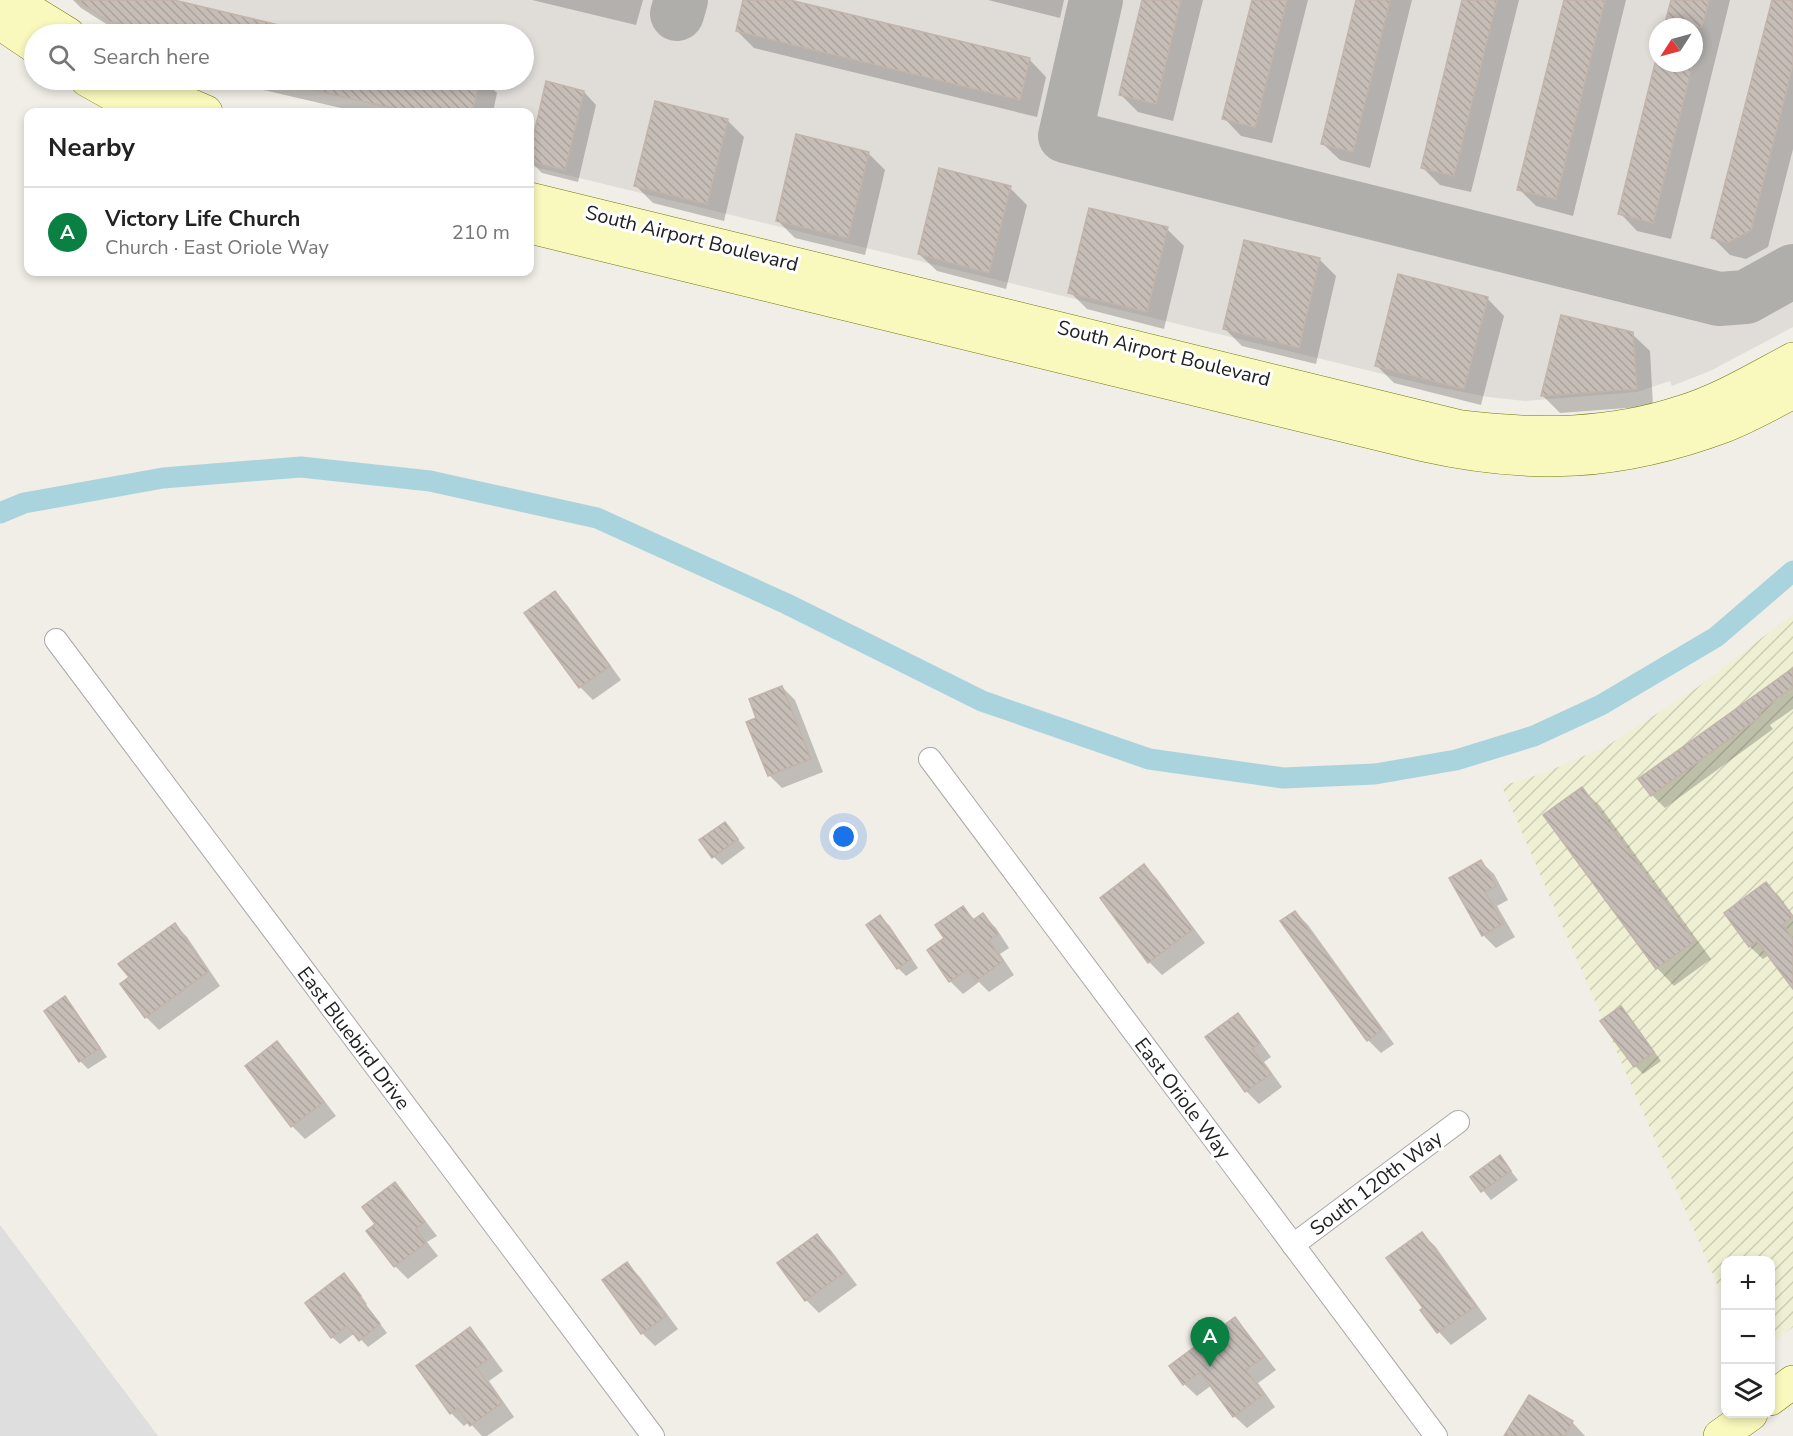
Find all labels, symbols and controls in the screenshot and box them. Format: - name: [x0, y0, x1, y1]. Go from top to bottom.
- north arrow: [1649, 18, 1703, 72]
- search box: [24, 24, 534, 90]
- icon: search: [45, 41, 78, 74]
- text: Search here: [93, 42, 210, 72]
- text: Nearby: [48, 130, 135, 165]
- street label: South Airport Boulevard: [583, 199, 801, 278]
- text: Victory Life Church: [105, 204, 300, 234]
- text: A: [60, 219, 75, 246]
- text: 210 m: [452, 219, 510, 246]
- text: Church · East Oriole Way: [105, 234, 329, 261]
- street label: South Airport Boulevard: [1055, 314, 1273, 393]
- your location: [829, 822, 858, 851]
- street label: East Bluebird Drive: [291, 961, 416, 1115]
- street label: East Oriole Way: [1128, 1032, 1238, 1165]
- street label: South 120th Way: [1305, 1124, 1449, 1242]
- map controls: [1721, 1256, 1775, 1418]
- button: +: [1721, 1256, 1775, 1310]
- button: −: [1721, 1310, 1775, 1364]
- pin: A: [1190, 1318, 1230, 1367]
- button: layers: [1721, 1364, 1775, 1418]

